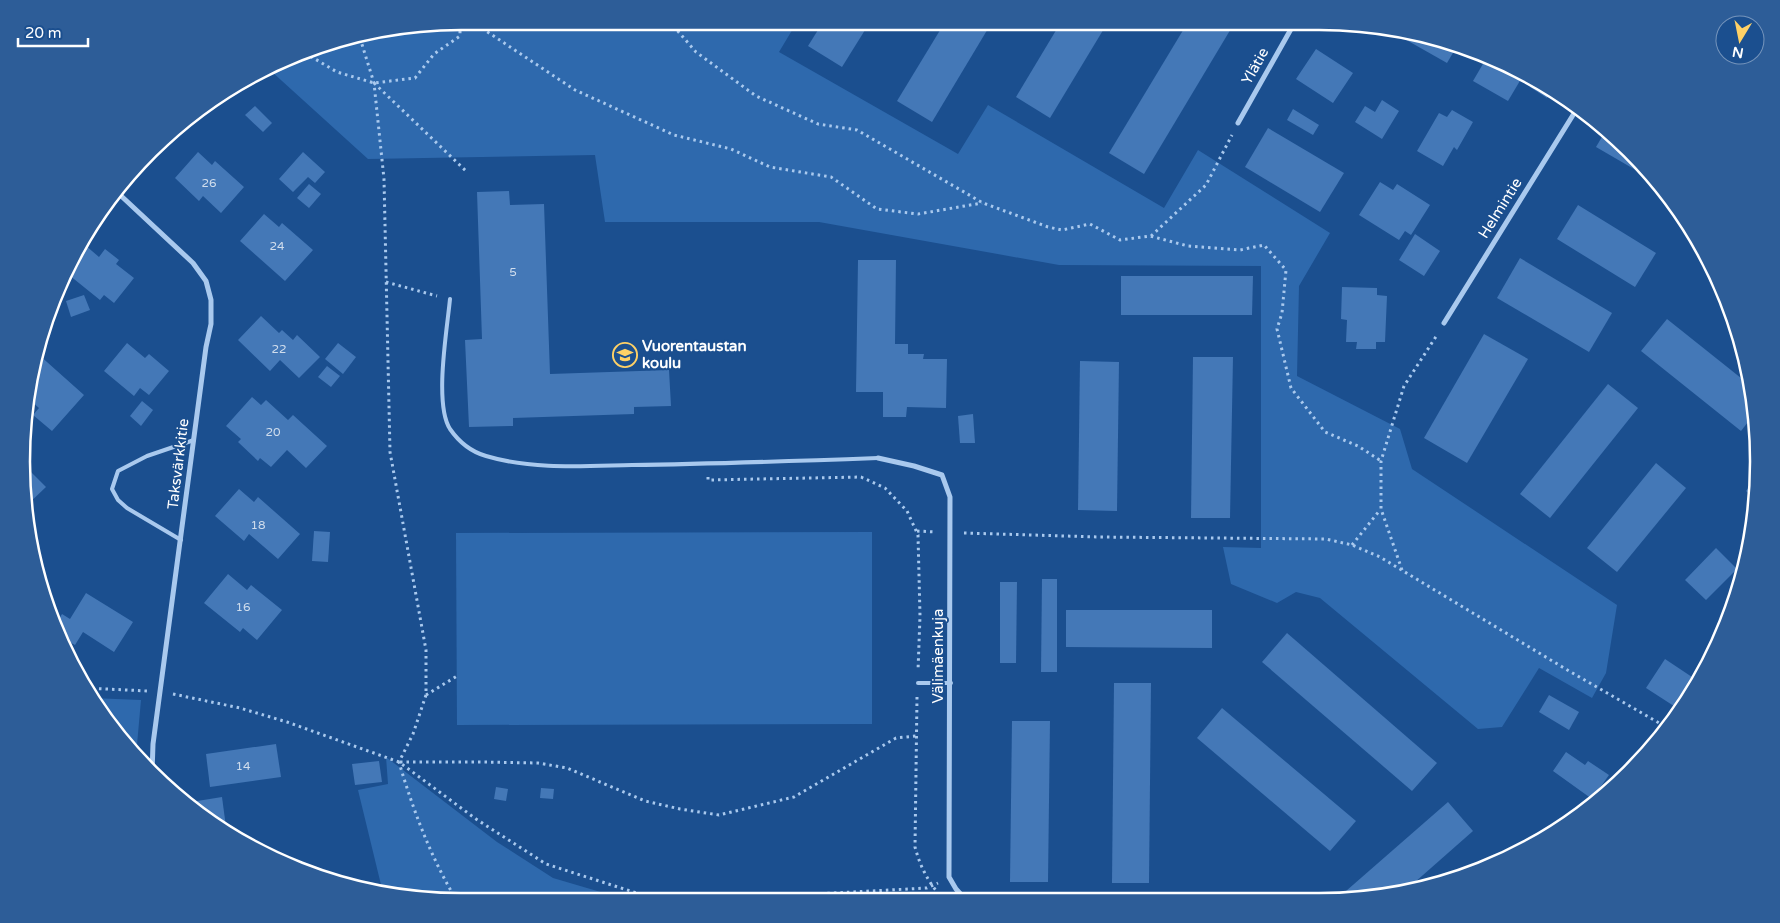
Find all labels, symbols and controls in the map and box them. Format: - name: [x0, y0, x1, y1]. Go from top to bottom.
- scale bar: [18, 15, 88, 47]
- north arrow: [1715, 15, 1765, 65]
- text: 20 m: [25, 24, 62, 42]
- text: N: [1731, 43, 1745, 62]
- street label: Ylätie: [1238, 44, 1272, 88]
- street label: Helmintie: [1474, 174, 1526, 242]
- house number: 26: [201, 176, 217, 190]
- house number: 24: [269, 239, 285, 253]
- house number: 5: [509, 265, 517, 279]
- place label: Vuorentaustan koulu: [642, 337, 747, 372]
- house number: 22: [271, 342, 287, 356]
- school or university icon: Vuorentaustan koulu: [612, 342, 638, 368]
- street label: Taksvärkkitie: [163, 417, 193, 511]
- house number: 20: [265, 425, 281, 439]
- house number: 18: [250, 518, 266, 532]
- house number: 16: [235, 600, 251, 614]
- street label: Välimäenkuja: [929, 609, 947, 703]
- house number: 14: [235, 759, 251, 773]

